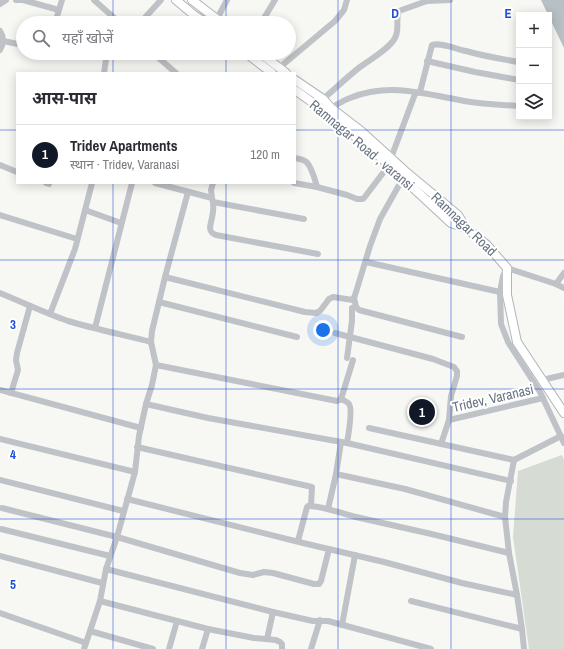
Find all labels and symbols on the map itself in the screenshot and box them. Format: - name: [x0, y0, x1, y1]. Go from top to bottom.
- text: D: [391, 5, 399, 22]
- text: E: [504, 5, 512, 22]
- street label: Ramnagar Road , varansi: [306, 96, 418, 194]
- street label: Ramnagar Road: [427, 188, 501, 260]
- text: 3: [10, 316, 16, 333]
- your location: [313, 320, 333, 340]
- street label: Tridev, Varanasi: [451, 380, 535, 416]
- pin: 1: [409, 397, 435, 427]
- text: 4: [10, 446, 16, 463]
- text: 5: [10, 576, 16, 593]

